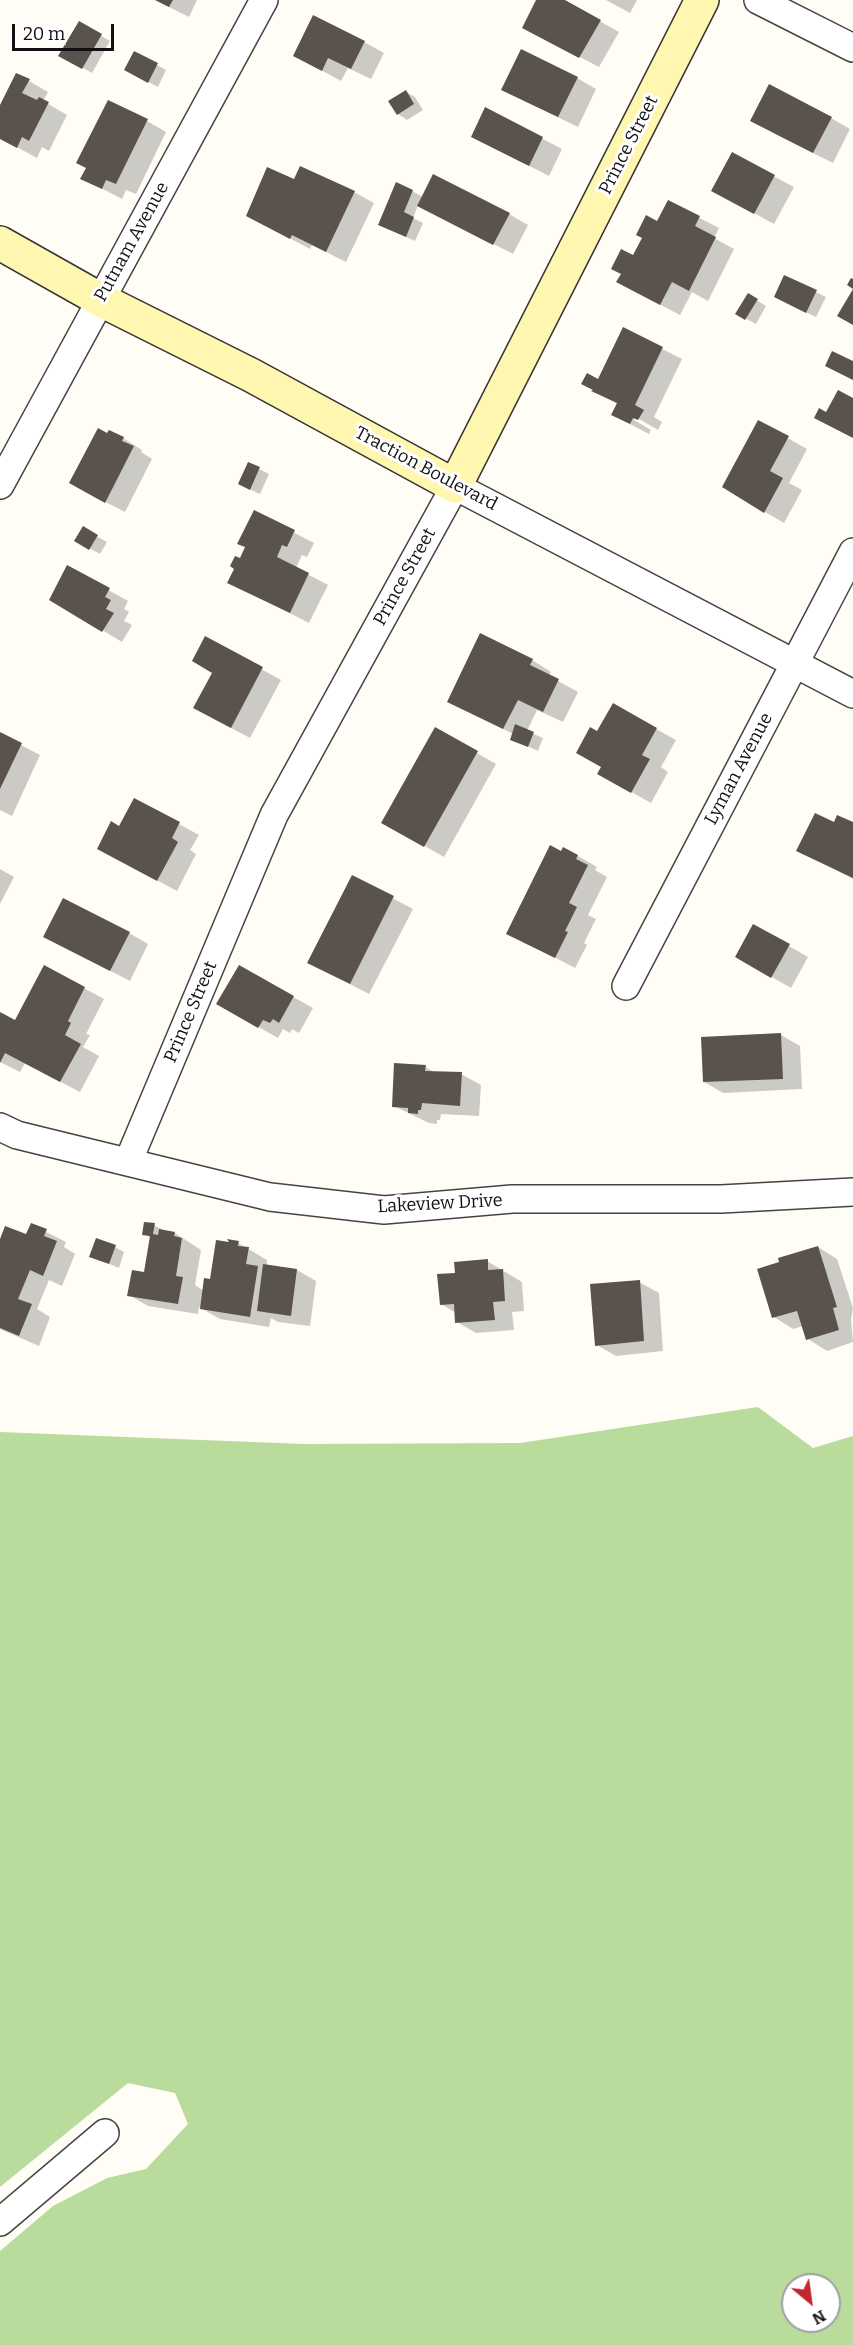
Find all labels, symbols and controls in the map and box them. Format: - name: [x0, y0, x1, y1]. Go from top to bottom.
- scale bar: [15, 12, 117, 50]
- text: 20 m: [23, 23, 65, 45]
- street label: Prince Street: [595, 92, 663, 198]
- street label: Putnam Avenue: [90, 178, 174, 306]
- street label: Traction Boulevard: [351, 422, 501, 516]
- street label: Prince Street: [369, 524, 441, 630]
- street label: Lyman Avenue: [700, 709, 778, 829]
- street label: Prince Street: [160, 958, 222, 1066]
- street label: Lakeview Drive: [377, 1190, 503, 1218]
- north arrow: [781, 2273, 841, 2333]
- text: N: [809, 2306, 829, 2329]

